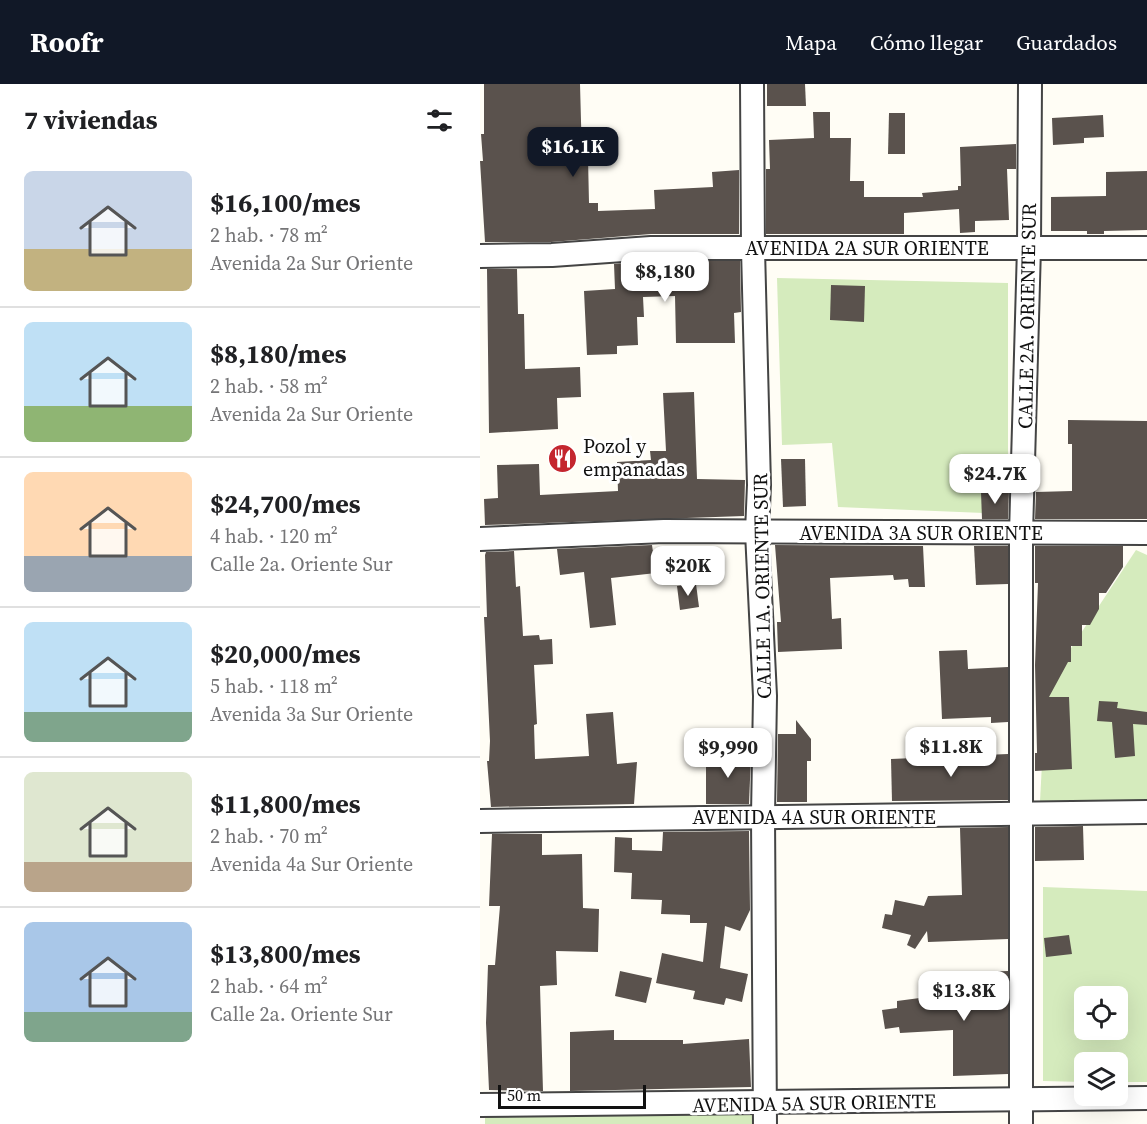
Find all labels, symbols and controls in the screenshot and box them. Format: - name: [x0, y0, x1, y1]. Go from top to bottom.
- text: Roofr: [30, 23, 104, 61]
- text: Mapa: [785, 28, 837, 57]
- text: Cómo llegar: [870, 28, 983, 57]
- text: Guardados: [1016, 28, 1117, 57]
- text: 7 viviendas: [24, 102, 158, 138]
- icon: filters: [423, 104, 456, 137]
- pin: $16.1K: [524, 127, 622, 178]
- text: $16.1K: [541, 132, 605, 160]
- text: $16,100/mes: [210, 185, 361, 221]
- icon: home: [72, 195, 144, 267]
- street label: CALLE 2A. ORIENTE SUR: [1011, 203, 1043, 429]
- text: 2 hab. · 78 m²: [210, 221, 328, 249]
- street label: AVENIDA 2A SUR ORIENTE: [745, 234, 989, 262]
- text: Avenida 2a Sur Oriente: [210, 249, 413, 277]
- pin: $8,180: [616, 252, 714, 303]
- text: $8,180: [635, 257, 695, 285]
- text: $8,180/mes: [210, 336, 347, 372]
- icon: home: [72, 346, 144, 418]
- text: 2 hab. · 58 m²: [210, 372, 328, 400]
- text: Avenida 2a Sur Oriente: [210, 400, 413, 428]
- place label: Pozol y empanadas: [583, 432, 685, 483]
- restaurant icon: Pozol y empanadas: [546, 442, 578, 474]
- pin: $24.7K: [946, 454, 1044, 505]
- text: $24.7K: [963, 459, 1027, 487]
- street label: CALLE 1A. ORIENTE SUR: [746, 473, 778, 699]
- text: $24,700/mes: [210, 486, 361, 522]
- icon: home: [72, 496, 144, 568]
- street label: AVENIDA 3A SUR ORIENTE: [799, 519, 1043, 547]
- text: 4 hab. · 120 m²: [210, 522, 338, 550]
- pin: $20K: [652, 546, 724, 597]
- text: Calle 2a. Oriente Sur: [210, 550, 393, 578]
- text: $20K: [665, 551, 711, 579]
- text: $20,000/mes: [210, 636, 361, 672]
- icon: home: [72, 646, 144, 718]
- text: 5 hab. · 118 m²: [210, 672, 338, 700]
- text: Avenida 3a Sur Oriente: [210, 700, 413, 728]
- pin: $11.8K: [902, 727, 1000, 778]
- pin: $9,990: [679, 728, 777, 779]
- text: $11.8K: [919, 732, 983, 760]
- text: $9,990: [698, 733, 758, 761]
- text: $11,800/mes: [210, 786, 361, 822]
- icon: home: [72, 796, 144, 868]
- street label: AVENIDA 4A SUR ORIENTE: [692, 803, 936, 831]
- text: 2 hab. · 70 m²: [210, 822, 328, 850]
- text: Avenida 4a Sur Oriente: [210, 850, 413, 878]
- text: $13,800/mes: [210, 936, 361, 972]
- icon: home: [72, 946, 144, 1018]
- pin: $13.8K: [915, 971, 1013, 1022]
- text: 2 hab. · 64 m²: [210, 972, 328, 1000]
- text: $13.8K: [932, 976, 996, 1004]
- map controls: [1074, 986, 1128, 1106]
- button: locate: [1074, 986, 1128, 1040]
- text: Calle 2a. Oriente Sur: [210, 1000, 393, 1028]
- button: layers: [1074, 1052, 1128, 1106]
- scale bar: [498, 1082, 646, 1110]
- text: 50 m: [507, 1084, 541, 1106]
- street label: AVENIDA 5A SUR ORIENTE: [692, 1087, 936, 1119]

